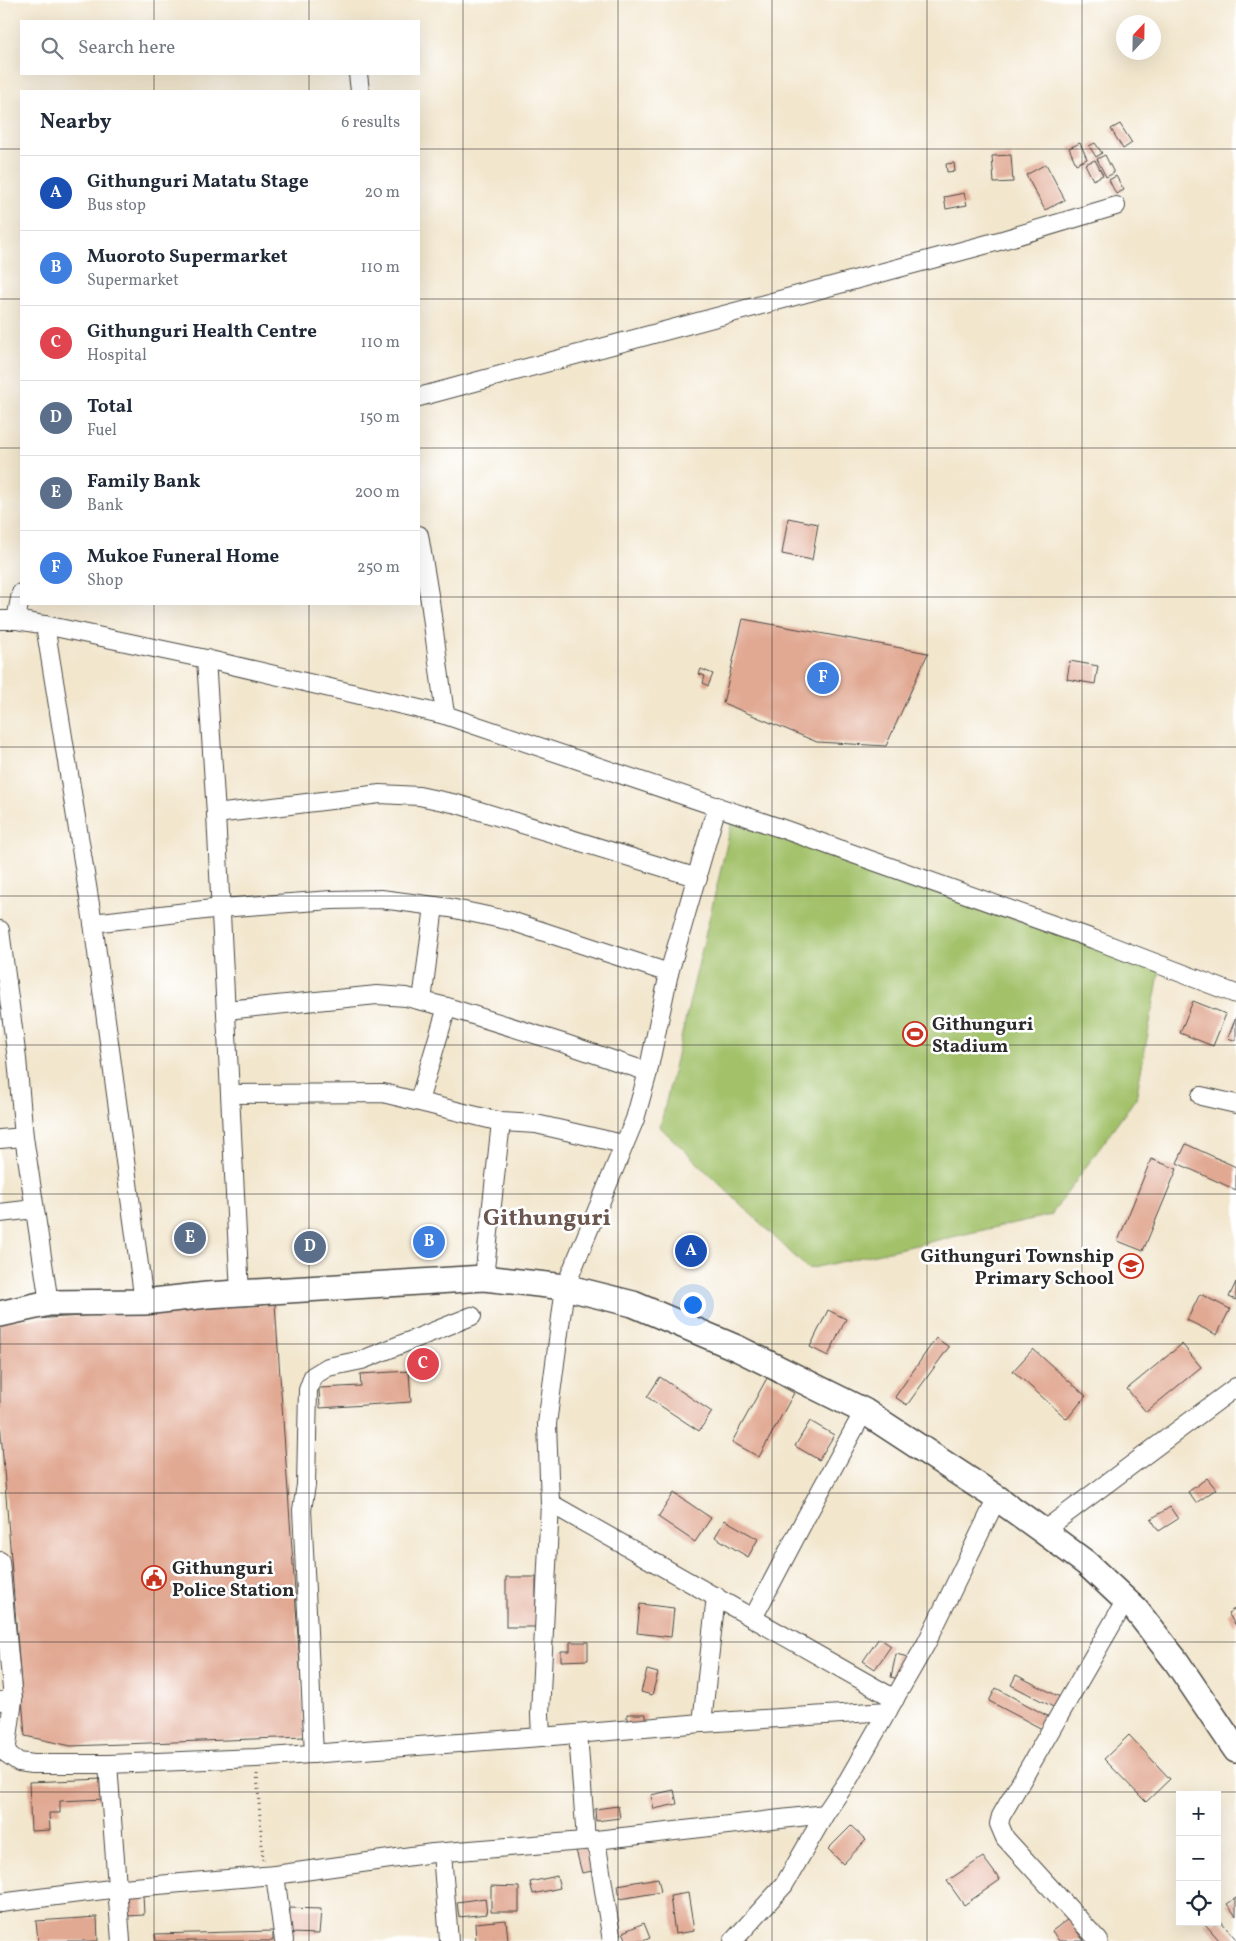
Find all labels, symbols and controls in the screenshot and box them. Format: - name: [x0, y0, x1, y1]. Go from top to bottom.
- north arrow: [1116, 15, 1161, 60]
- search box: [20, 20, 420, 75]
- icon: search: [38, 34, 66, 62]
- text: Search here: [78, 35, 175, 61]
- text: Nearby: [40, 108, 111, 137]
- text: 6 results: [341, 112, 400, 134]
- text: Githunguri Matatu Stage: [87, 169, 309, 195]
- text: A: [50, 182, 62, 204]
- text: 20 m: [365, 182, 400, 204]
- text: Bus stop: [87, 195, 146, 217]
- text: Muoroto Supermarket: [87, 244, 288, 270]
- text: B: [51, 257, 61, 279]
- text: 110 m: [361, 257, 400, 279]
- text: Supermarket: [87, 270, 179, 292]
- text: Githunguri Health Centre: [87, 319, 317, 345]
- text: C: [51, 332, 61, 354]
- text: 110 m: [361, 332, 400, 354]
- text: Hospital: [87, 345, 147, 367]
- text: Total: [87, 394, 133, 420]
- text: D: [50, 407, 62, 429]
- text: 150 m: [359, 407, 400, 429]
- text: Fuel: [87, 420, 117, 442]
- text: Family Bank: [87, 469, 200, 495]
- text: E: [51, 482, 61, 504]
- text: 200 m: [355, 482, 400, 504]
- text: Bank: [87, 495, 123, 517]
- text: Mukoe Funeral Home: [87, 544, 279, 570]
- text: F: [51, 557, 61, 579]
- text: 250 m: [357, 557, 400, 579]
- text: Shop: [87, 570, 123, 592]
- pin: F: [807, 659, 839, 697]
- place label: Githunguri Stadium: [932, 1012, 1034, 1060]
- sports icon: Githunguri Stadium: [902, 1021, 928, 1047]
- district label: Githunguri: [483, 1202, 611, 1236]
- pin: E: [174, 1219, 206, 1257]
- pin: B: [413, 1223, 445, 1261]
- pin: D: [294, 1228, 326, 1266]
- pin: A: [675, 1232, 707, 1270]
- place label: Githunguri Township Primary School: [920, 1244, 1114, 1292]
- school or university icon: Githunguri Township Primary School: [1118, 1253, 1144, 1279]
- your location: [680, 1292, 706, 1318]
- pin: C: [407, 1345, 439, 1383]
- place label: Githunguri Police Station: [172, 1556, 295, 1604]
- public building icon: Githunguri Police Station: [141, 1565, 167, 1591]
- map controls: [1176, 1791, 1221, 1926]
- button: +: [1176, 1791, 1221, 1836]
- button: −: [1176, 1836, 1221, 1881]
- button: locate: [1176, 1881, 1221, 1926]

